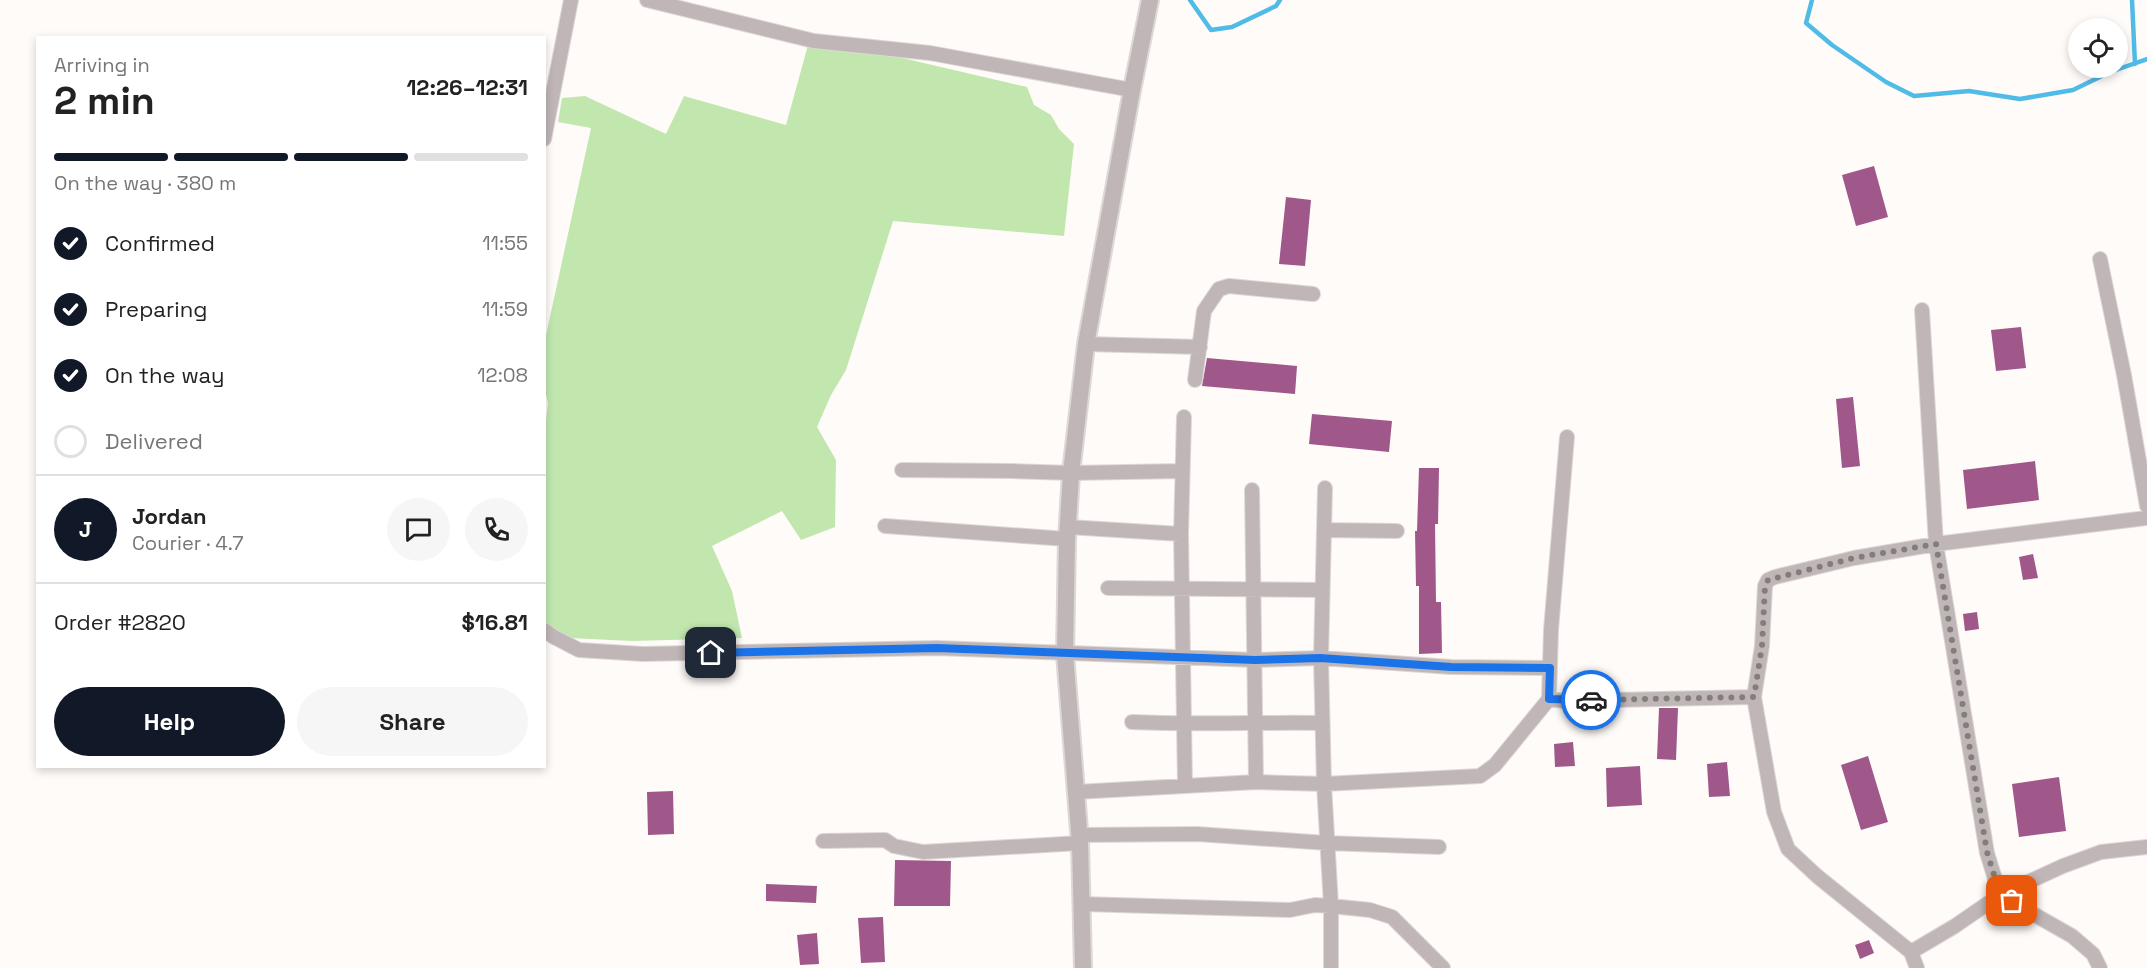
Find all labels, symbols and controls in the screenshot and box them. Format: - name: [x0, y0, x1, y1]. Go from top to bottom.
- map controls: [2068, 18, 2128, 78]
- button: locate: [2068, 18, 2128, 78]
- text: Arriving in: [54, 52, 150, 78]
- text: 12:26–12:31: [406, 73, 528, 101]
- text: 2 min: [54, 76, 155, 125]
- text: On the way · 380 m: [54, 170, 236, 196]
- icon: check: [54, 227, 87, 260]
- text: Confirmed: [105, 229, 215, 257]
- text: 11:55: [482, 230, 528, 256]
- icon: check: [54, 293, 87, 326]
- text: Preparing: [105, 295, 207, 323]
- text: 11:59: [482, 296, 528, 322]
- icon: check: [54, 359, 87, 392]
- text: On the way: [105, 361, 224, 389]
- text: 12:08: [477, 362, 528, 388]
- text: Delivered: [105, 427, 203, 455]
- button: chat: [387, 498, 450, 561]
- button: phone: [465, 498, 528, 561]
- text: Jordan: [132, 502, 207, 530]
- text: J: [79, 515, 92, 543]
- text: Courier · 4.7: [132, 530, 243, 556]
- text: Order #2820: [54, 608, 186, 636]
- text: $16.81: [461, 608, 528, 636]
- pin: [685, 627, 736, 678]
- icon: home: [694, 636, 727, 669]
- courier: [1561, 670, 1621, 730]
- icon: car: [1575, 684, 1608, 717]
- button: Help: [54, 687, 285, 756]
- button: Share: [297, 687, 528, 756]
- pin: [1986, 875, 2037, 926]
- icon: bag: [1995, 884, 2028, 917]

